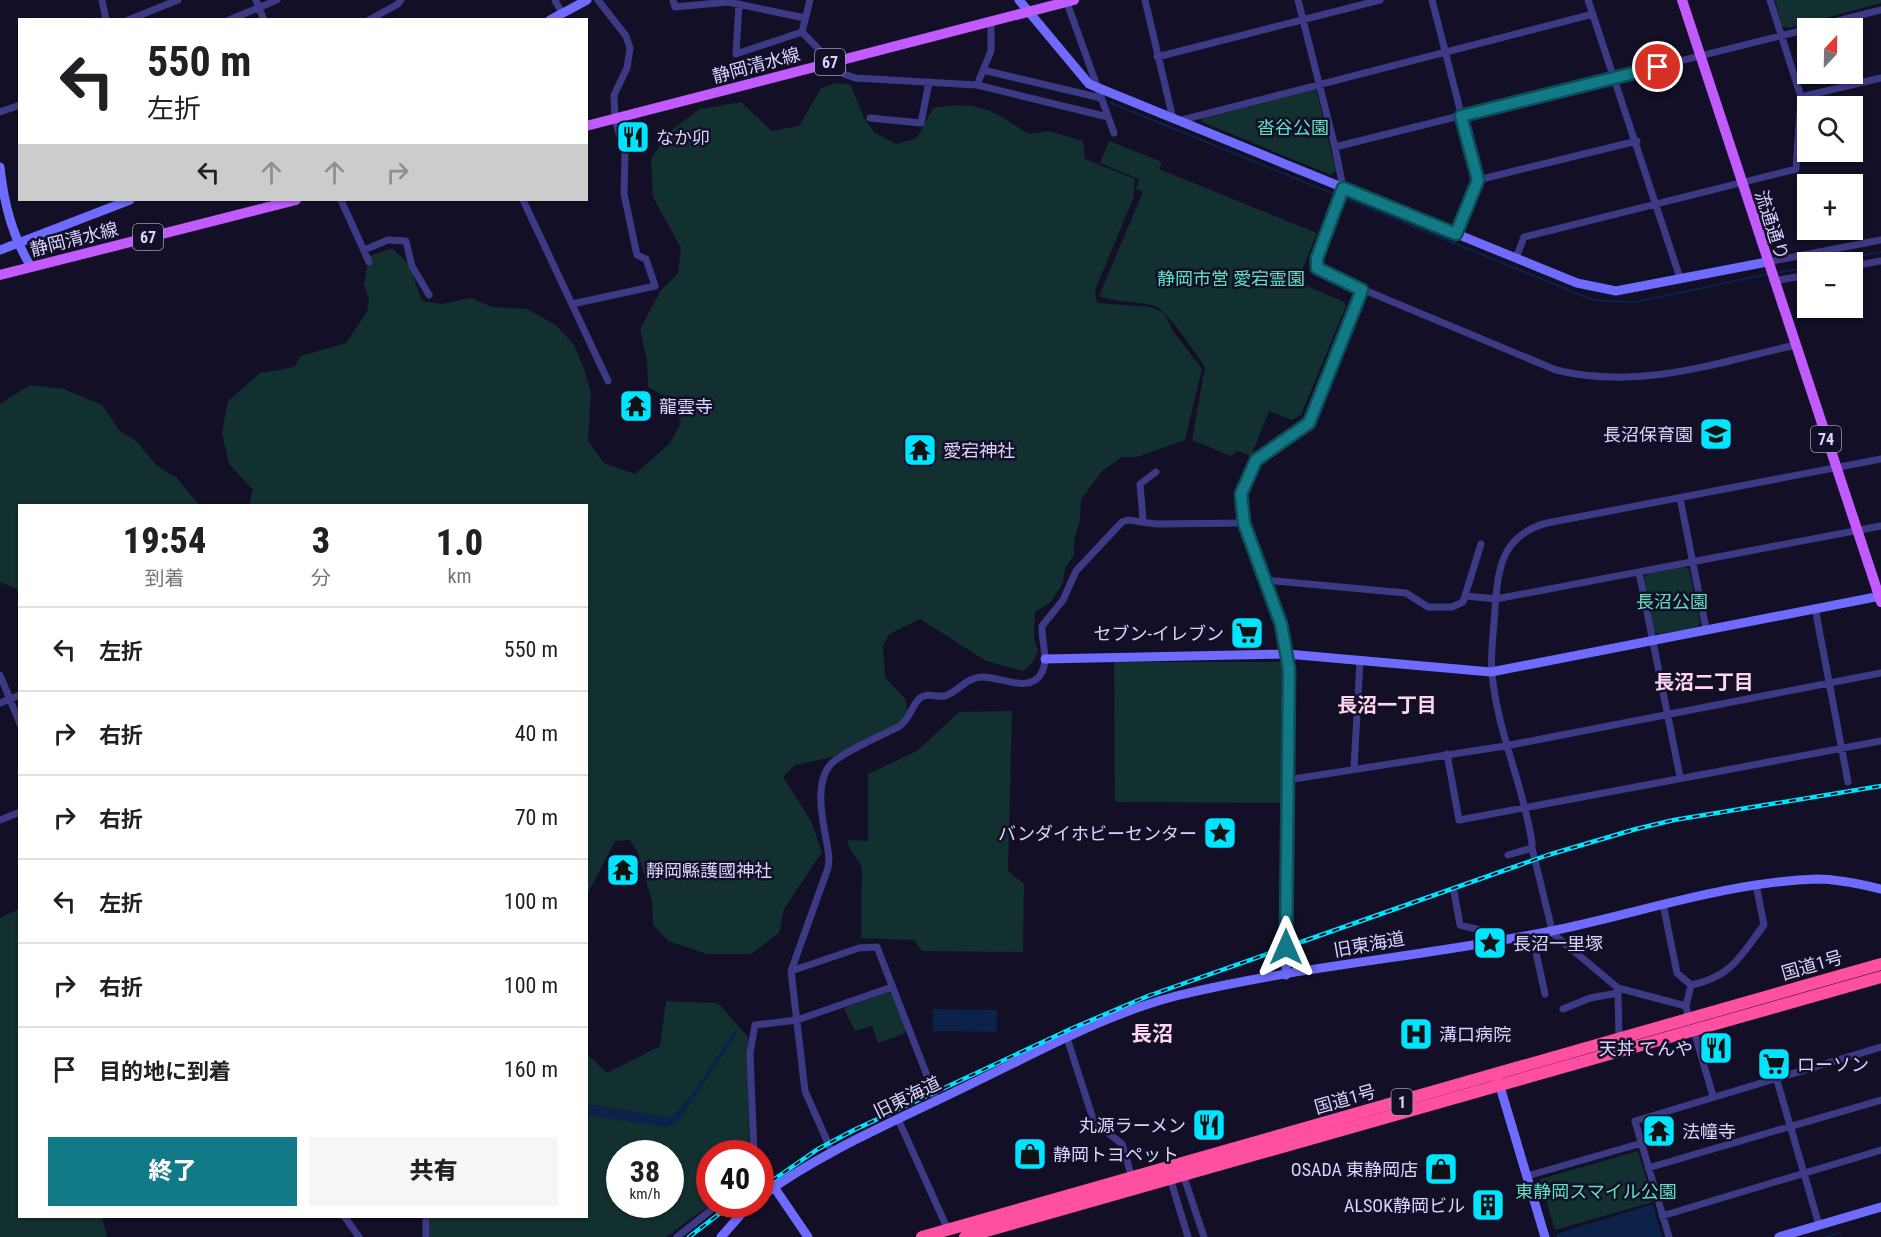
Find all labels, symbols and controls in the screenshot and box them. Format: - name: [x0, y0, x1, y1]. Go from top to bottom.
- north arrow: [1797, 18, 1863, 84]
- map controls: [1797, 18, 1863, 318]
- text: 550 m: [147, 37, 252, 86]
- pin: [1632, 41, 1683, 92]
- icon: left: [48, 42, 126, 120]
- street label: 静岡清水線: [710, 43, 802, 87]
- road number: 67: [815, 49, 845, 75]
- icon: arrive: [1641, 50, 1674, 83]
- text: 左折: [147, 93, 201, 125]
- button: search: [1797, 96, 1863, 162]
- park label: 沓谷公園: [1257, 117, 1329, 138]
- restaurant icon: なか卯: [615, 119, 651, 155]
- place label: なか卯: [656, 127, 710, 148]
- icon: left: [192, 156, 225, 189]
- icon: ahead: [255, 156, 288, 189]
- icon: ahead: [318, 156, 351, 189]
- icon: right: [381, 156, 414, 189]
- button: +: [1797, 174, 1863, 240]
- street label: 流通通り: [1751, 188, 1793, 262]
- street label: 静岡清水線: [28, 218, 120, 260]
- road number: 67: [133, 224, 163, 250]
- button: −: [1797, 252, 1863, 318]
- park label: 静岡市営 愛宕霊園: [1157, 268, 1305, 289]
- temple icon: 龍雲寺: [618, 388, 654, 424]
- place label: 龍雲寺: [659, 396, 713, 417]
- school or university icon: 長沼保育園: [1698, 416, 1734, 452]
- place label: 長沼保育園: [1603, 424, 1693, 445]
- road number: 74: [1811, 426, 1841, 452]
- temple icon: 愛宕神社: [902, 432, 938, 468]
- place label: 愛宕神社: [943, 440, 1015, 461]
- text: 19:54: [123, 520, 206, 562]
- text: 3: [312, 520, 330, 562]
- text: 1.0: [436, 522, 483, 564]
- text: km: [447, 564, 472, 588]
- text: 到着: [145, 566, 185, 590]
- text: 分: [311, 566, 331, 590]
- park label: 長沼公園: [1636, 591, 1708, 612]
- supermarket icon: セブン-イレブン: [1229, 615, 1265, 651]
- place label: セブン-イレブン: [1094, 623, 1224, 644]
- icon: left: [48, 633, 81, 666]
- text: 550 m: [504, 637, 558, 662]
- text: 左折: [99, 639, 143, 664]
- district label: 長沼二丁目: [1654, 670, 1754, 694]
- district label: 長沼一丁目: [1337, 693, 1437, 717]
- icon: right: [48, 717, 81, 750]
- text: 40 m: [515, 721, 558, 746]
- text: 右折: [99, 723, 143, 748]
- icon: right: [48, 801, 81, 834]
- text: 70 m: [515, 805, 558, 830]
- text: 右折: [99, 807, 143, 832]
- place icon: バンダイホビーセンター: [1202, 815, 1238, 851]
- place label: バンダイホビーセンター: [998, 823, 1197, 844]
- temple icon: 靜岡縣護國神社: [605, 852, 641, 888]
- place label: 靜岡縣護國神社: [646, 860, 772, 881]
- icon: left: [48, 885, 81, 918]
- text: 100 m: [504, 889, 558, 914]
- text: 左折: [99, 891, 143, 916]
- position arrow: [1254, 915, 1318, 979]
- place icon: 長沼一里塚: [1472, 925, 1508, 961]
- street label: 旧東海道: [1332, 927, 1406, 961]
- place label: 長沼一里塚: [1513, 933, 1603, 954]
- street label: 国道1号: [1779, 946, 1845, 984]
- icon: right: [48, 969, 81, 1002]
- text: 100 m: [504, 973, 558, 998]
- text: 右折: [99, 975, 143, 1000]
- hospital icon: 溝口病院: [1398, 1016, 1434, 1052]
- district label: 長沼: [1131, 1022, 1173, 1046]
- place label: 溝口病院: [1439, 1024, 1511, 1045]
- restaurant icon: 天丼 てんや: [1698, 1030, 1734, 1066]
- place label: 天丼 てんや: [1599, 1038, 1693, 1059]
- supermarket icon: ローソン: [1756, 1046, 1792, 1082]
- icon: arrive: [48, 1053, 81, 1086]
- place label: ローソン: [1797, 1054, 1869, 1075]
- text: 160 m: [504, 1057, 558, 1082]
- text: 目的地に到着: [99, 1059, 231, 1084]
- street label: 旧東海道: [870, 1072, 944, 1122]
- street label: 国道1号: [1312, 1080, 1378, 1118]
- road number: 1: [1392, 1089, 1412, 1115]
- restaurant icon: 丸源ラーメン: [1191, 1107, 1227, 1143]
- temple icon: 法幢寺: [1641, 1113, 1677, 1149]
- place label: 丸源ラーメン: [1079, 1115, 1186, 1136]
- place label: 法幢寺: [1682, 1121, 1736, 1142]
- shop icon: 静岡トヨペット: [1012, 1136, 1048, 1172]
- button: 終了: [48, 1137, 297, 1206]
- button: 共有: [309, 1137, 558, 1206]
- speed limit sign: 40: [696, 1140, 774, 1218]
- place label: 静岡トヨペット: [1053, 1144, 1179, 1165]
- shop icon: OSADA 東静岡店: [1423, 1151, 1459, 1187]
- text: 38: [630, 1154, 660, 1189]
- place label: OSADA 東静岡店: [1291, 1159, 1418, 1180]
- park label: 東静岡スマイル公園: [1515, 1181, 1677, 1202]
- text: km/h: [630, 1185, 660, 1203]
- building icon: ALSOK静岡ビル: [1470, 1187, 1506, 1223]
- place label: ALSOK静岡ビル: [1344, 1195, 1465, 1216]

